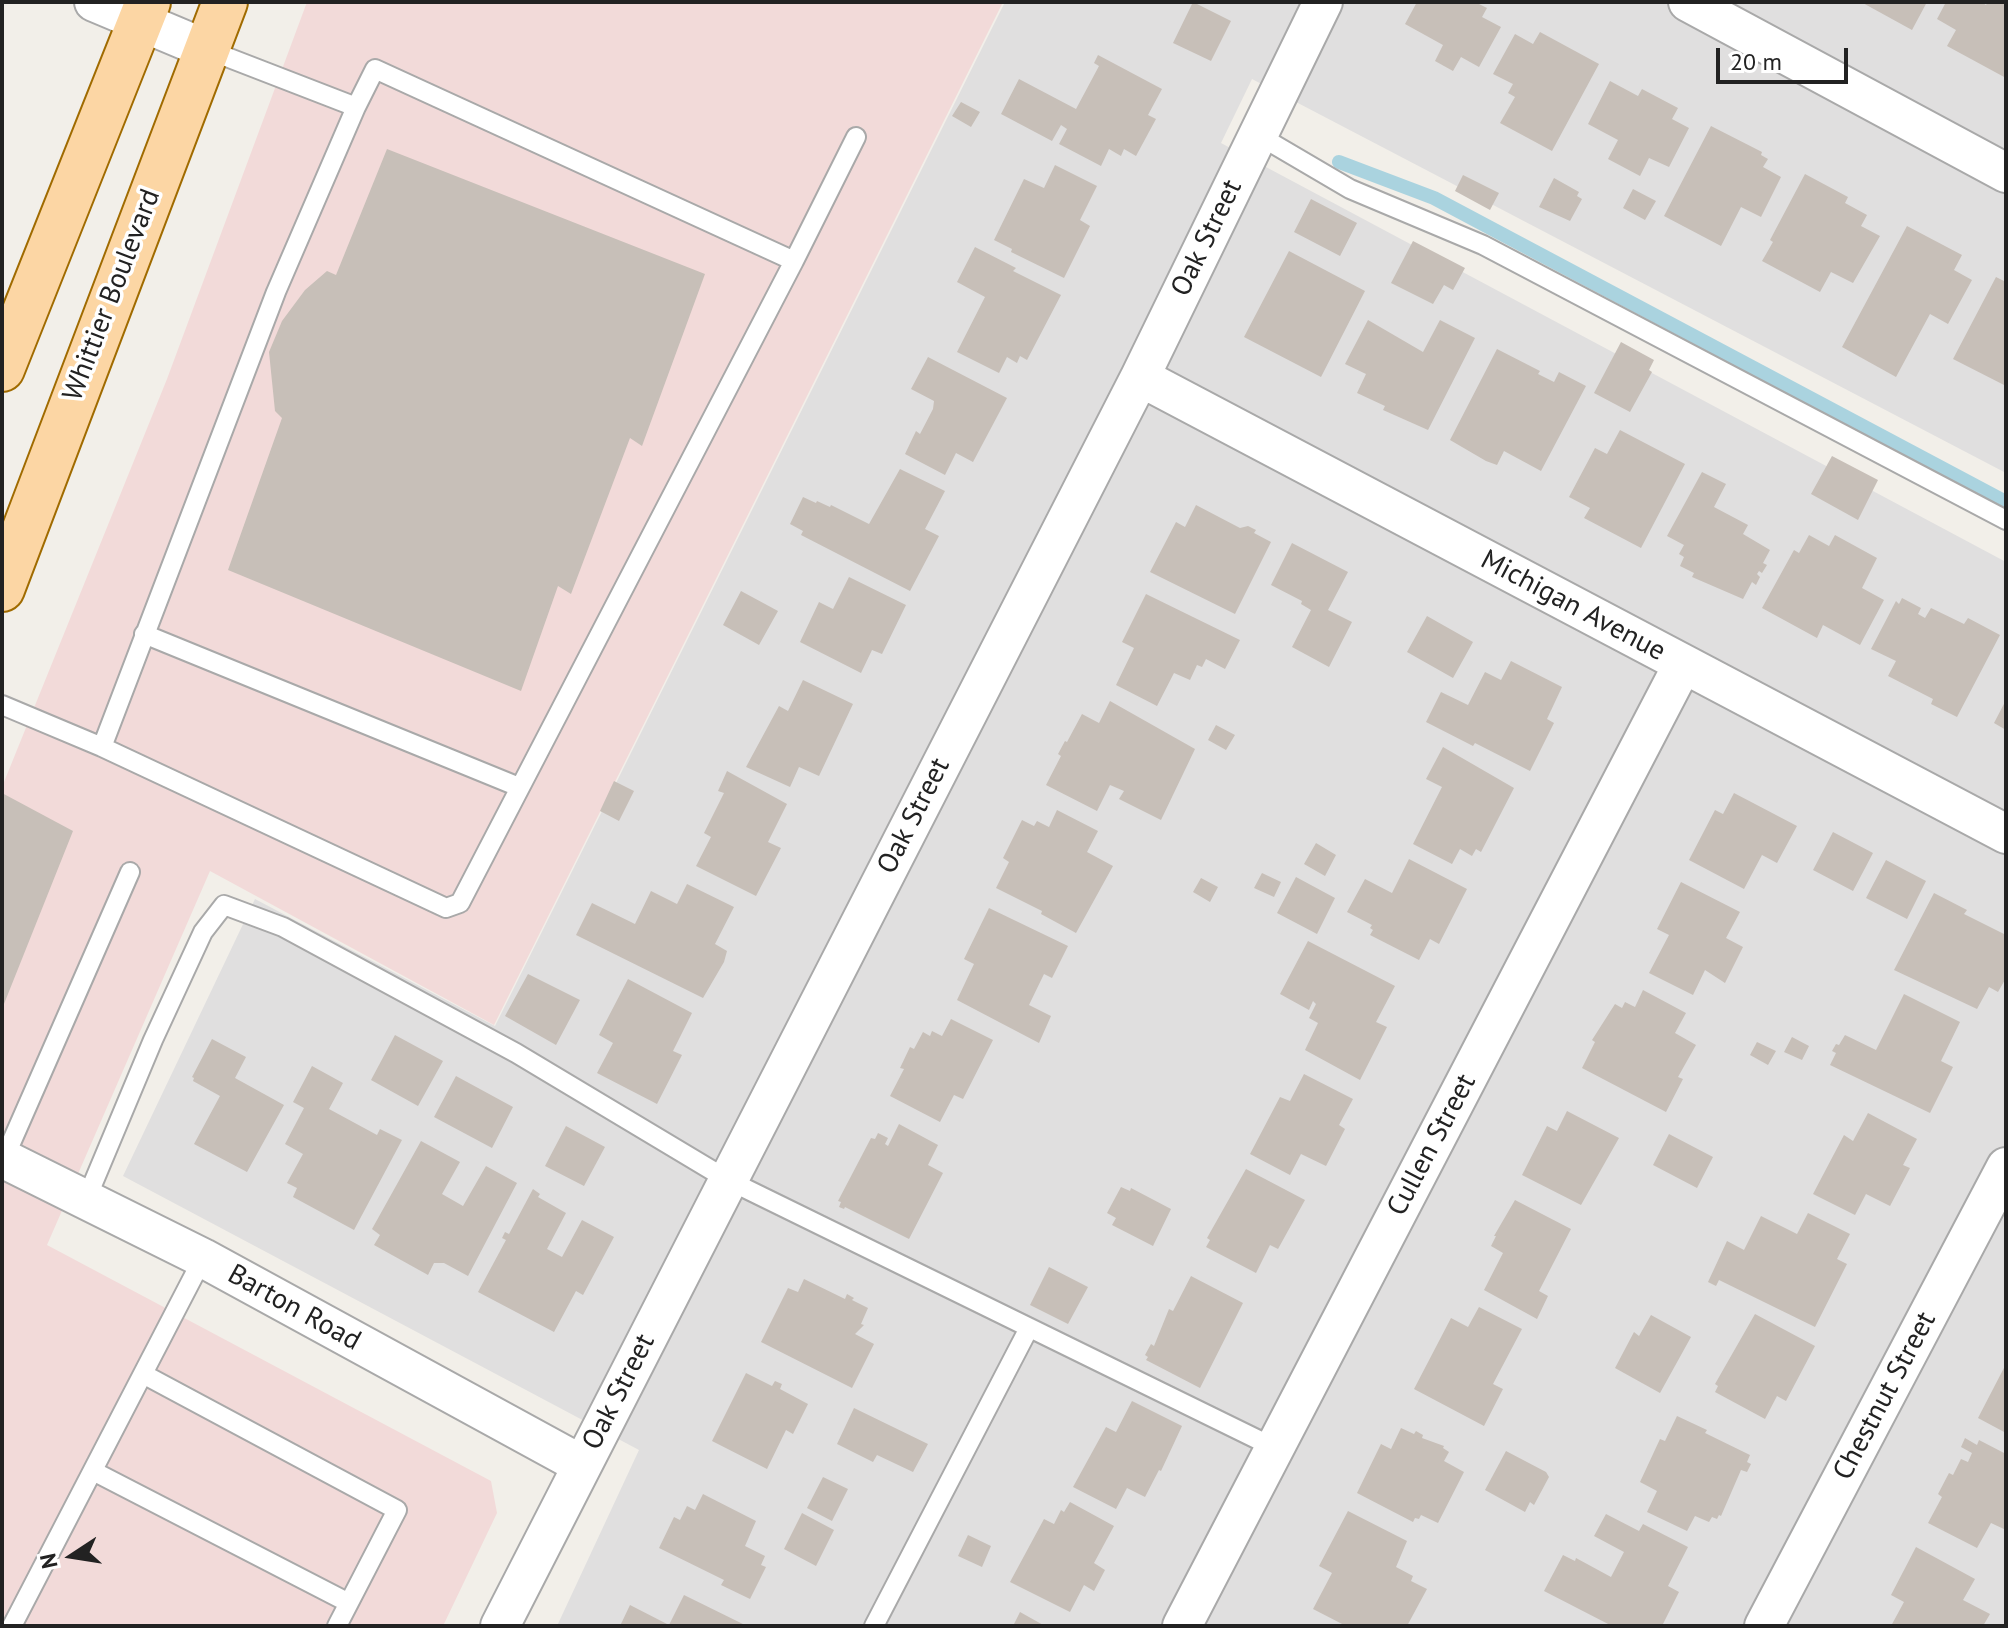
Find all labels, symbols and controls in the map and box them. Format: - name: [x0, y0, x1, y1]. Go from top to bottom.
- scale bar: [1720, 32, 1852, 82]
- text: 20 m: [1730, 46, 1782, 77]
- street label: Oak Street: [1164, 174, 1250, 302]
- street label: Whittier Boulevard: [56, 184, 168, 406]
- street label: Michigan Avenue: [1475, 543, 1671, 669]
- street label: Oak Street: [871, 752, 957, 880]
- street label: Cullen Street: [1381, 1068, 1483, 1222]
- street label: Barton Road: [222, 1258, 366, 1358]
- street label: Chestnut Street: [1827, 1306, 1943, 1486]
- street label: Oak Street: [576, 1328, 662, 1456]
- north arrow: [32, 1516, 112, 1596]
- text: N: [33, 1551, 64, 1571]

